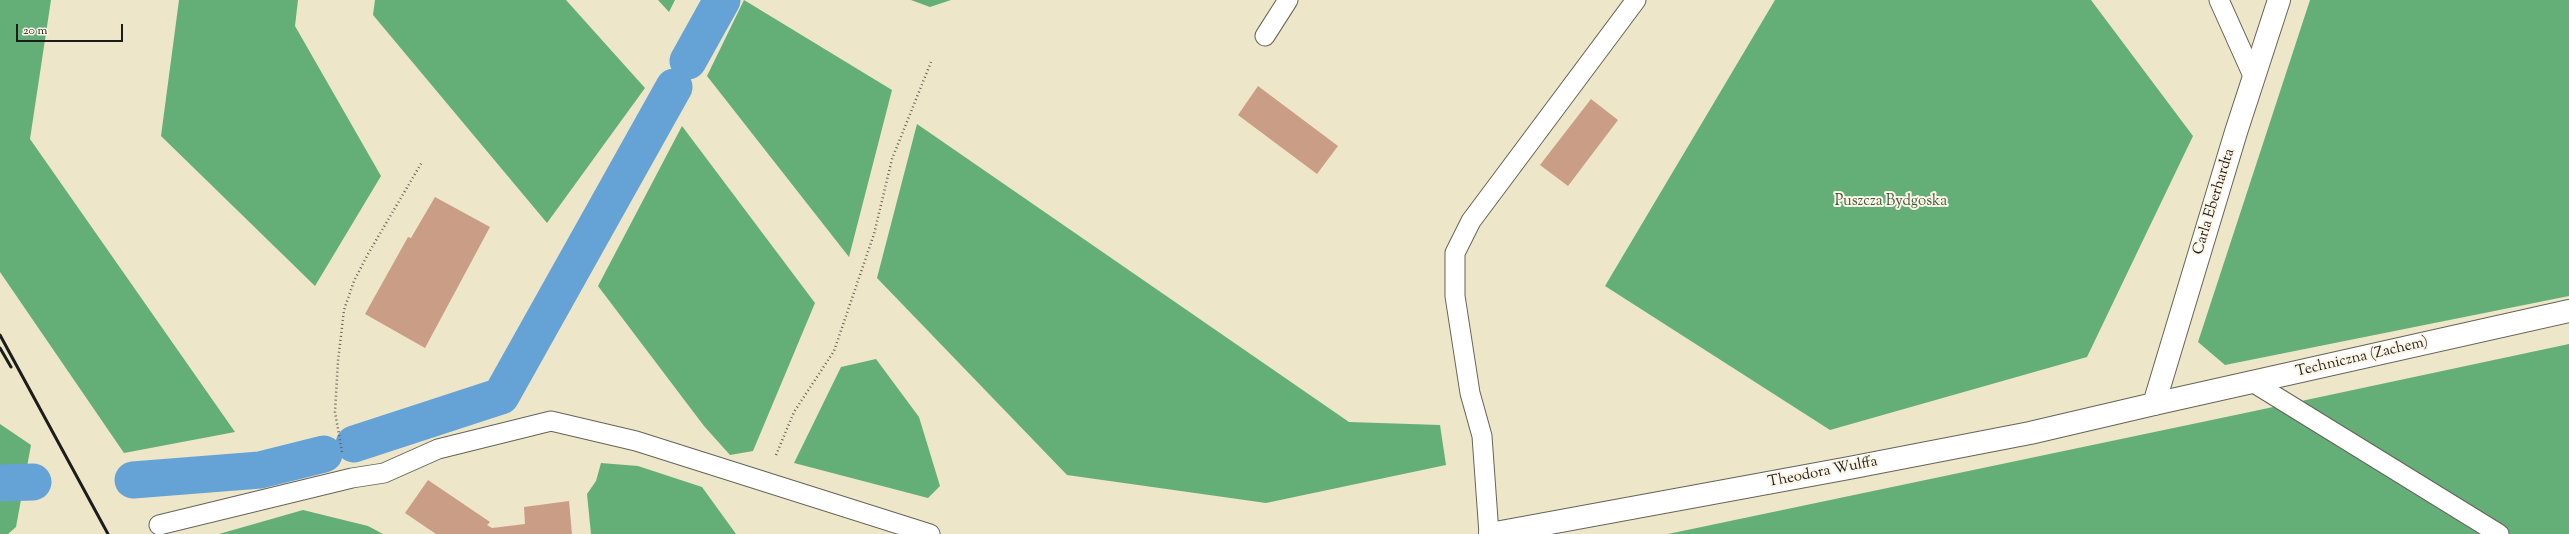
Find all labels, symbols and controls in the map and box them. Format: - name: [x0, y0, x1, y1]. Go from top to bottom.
- scale bar: [18, 16, 125, 42]
- text: 20 m: [23, 22, 47, 40]
- street label: Carla Eberhardta: [2190, 147, 2240, 257]
- park label: Puszcza Bydgoska: [1835, 193, 1947, 211]
- street label: Techniczna (Zachem): [2294, 334, 2430, 382]
- street label: Theodora Wulffa: [1767, 454, 1879, 492]

